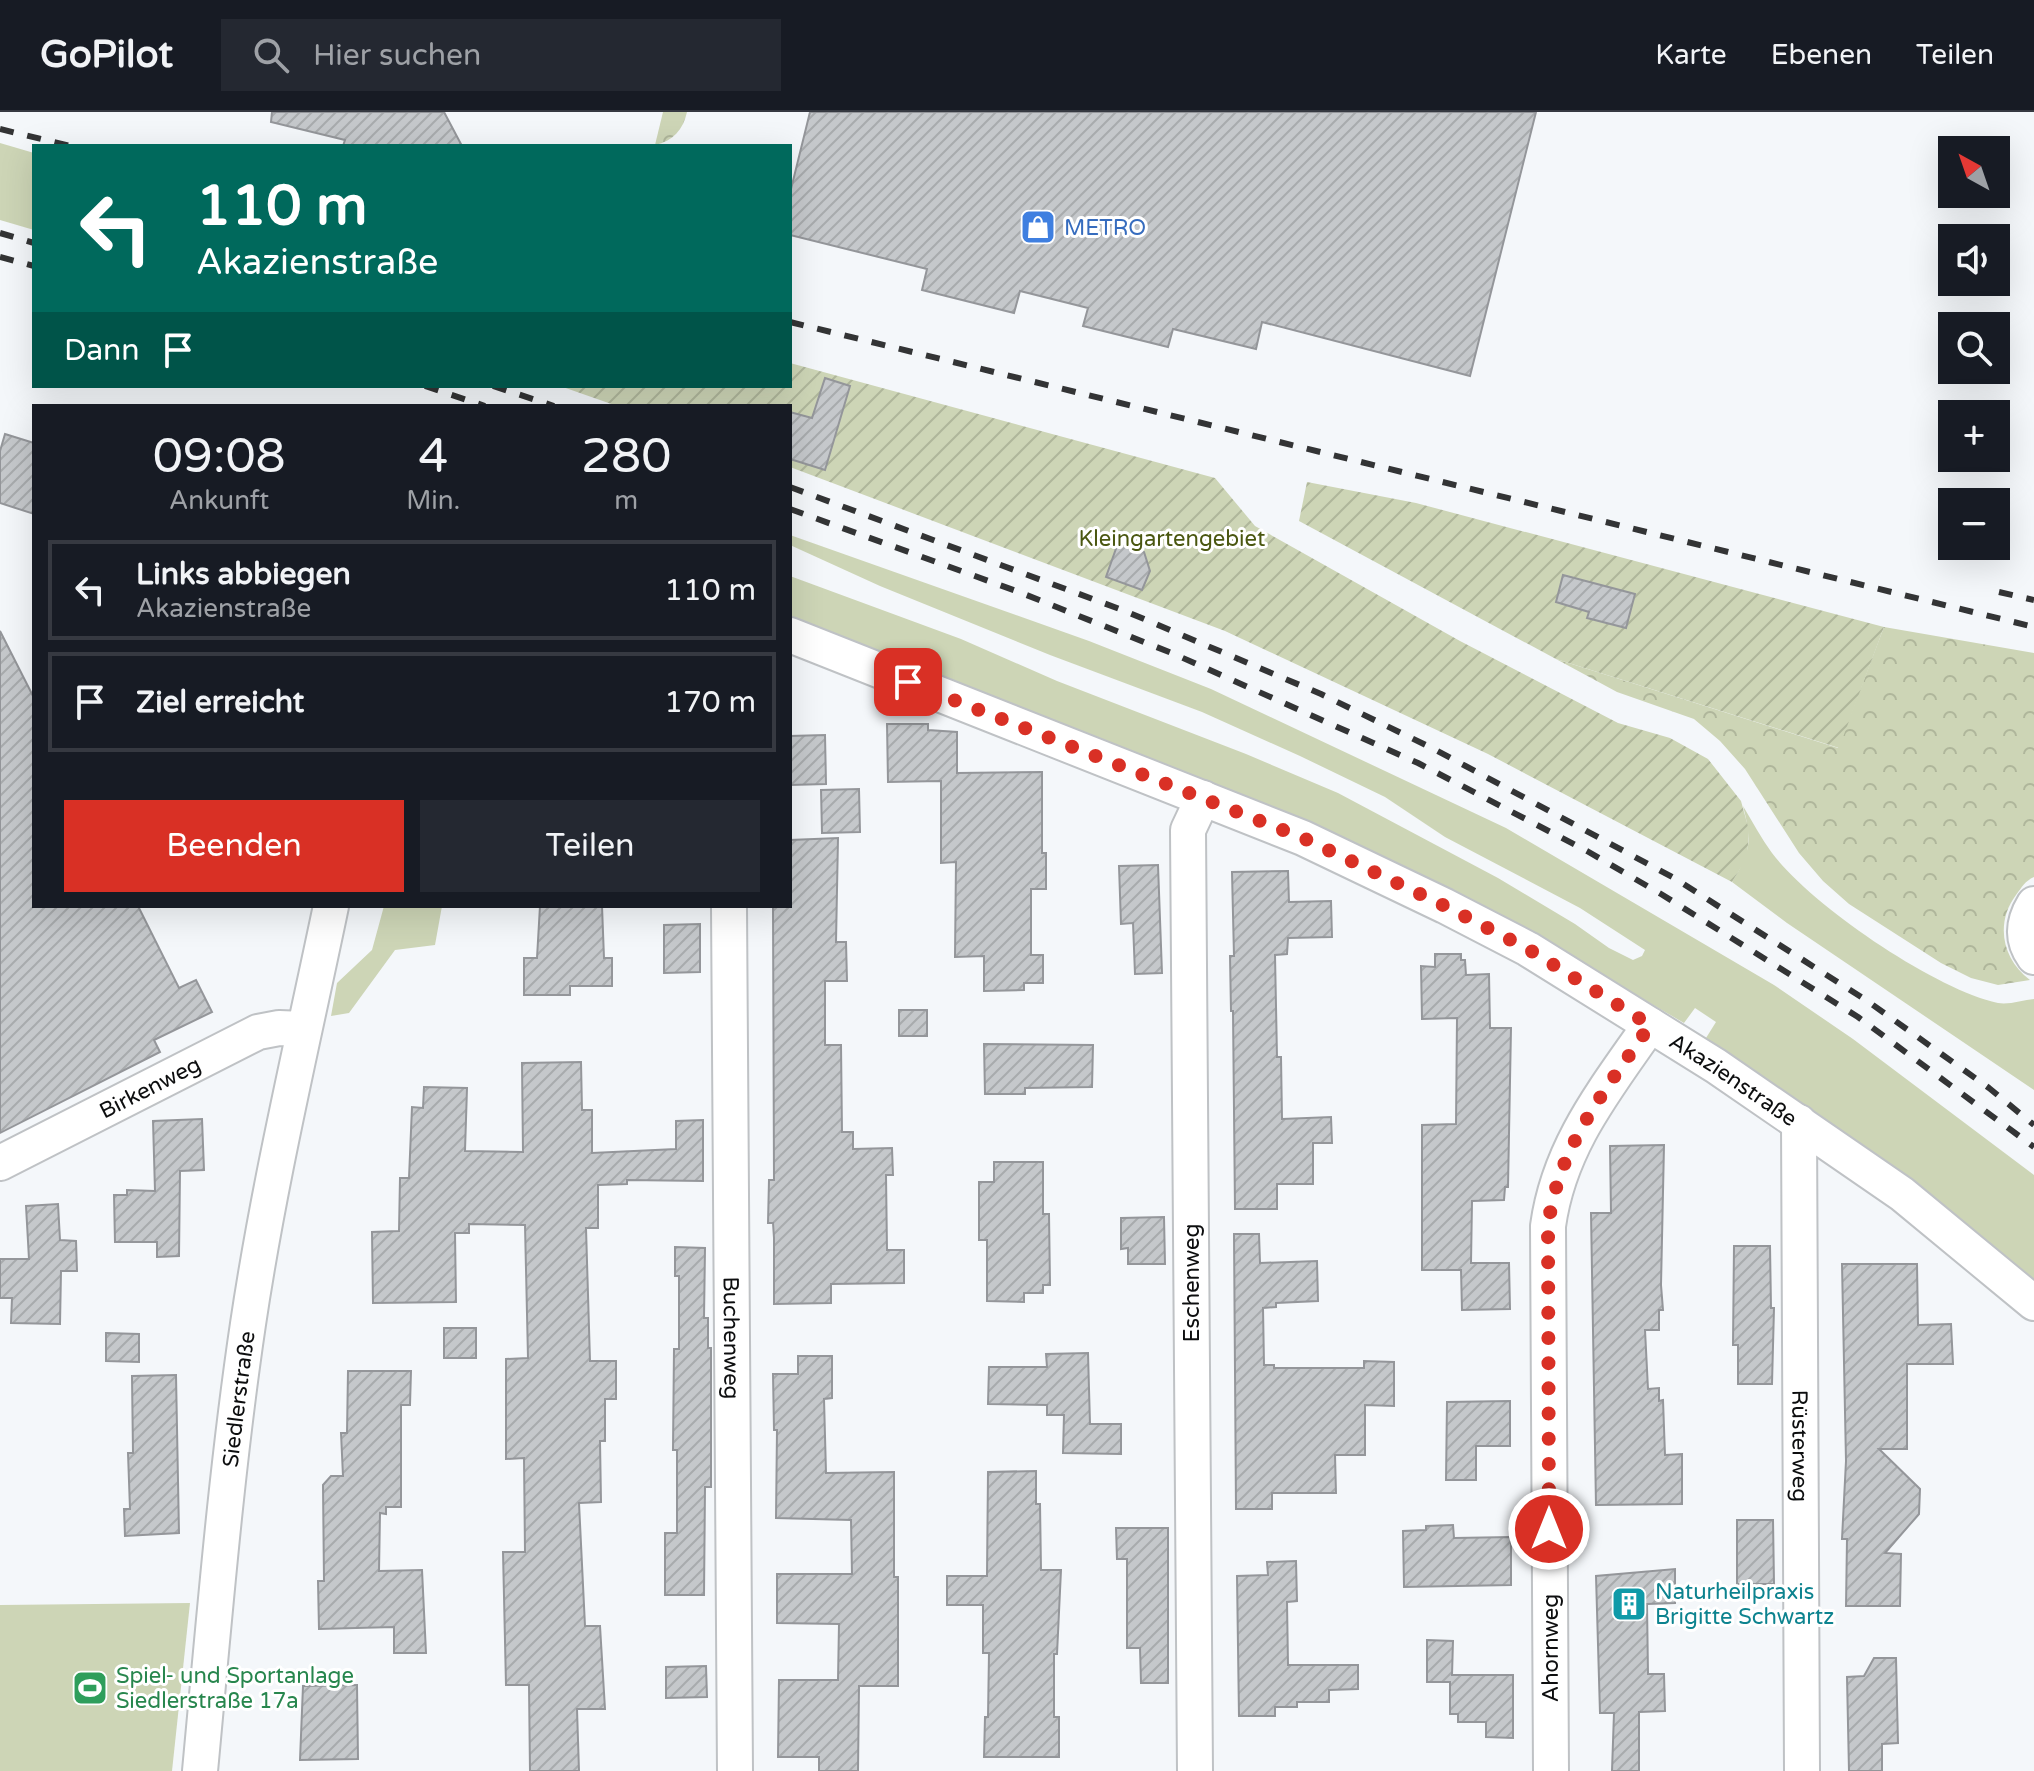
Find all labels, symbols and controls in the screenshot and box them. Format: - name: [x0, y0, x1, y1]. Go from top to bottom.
- search box: [221, 19, 781, 91]
- text: GoPilot: [40, 32, 173, 78]
- icon: search: [249, 33, 293, 77]
- text: Hier suchen: [313, 37, 481, 74]
- text: Karte: [1655, 38, 1727, 72]
- text: Ebenen: [1771, 38, 1872, 72]
- text: Teilen: [1916, 38, 1994, 72]
- north arrow: [1938, 136, 2010, 208]
- map controls: [1938, 136, 2010, 560]
- text: 110 m: [196, 173, 367, 240]
- icon: left: [64, 176, 168, 280]
- shop icon: METRO: [1019, 208, 1057, 246]
- place label: METRO: [1064, 215, 1146, 241]
- button: sound: [1938, 224, 2010, 296]
- text: Akazienstraße: [196, 241, 439, 284]
- button: search: [1938, 312, 2010, 384]
- icon: arrive: [156, 328, 200, 372]
- text: Dann: [64, 332, 140, 369]
- button: +: [1938, 400, 2010, 472]
- text: 09:08: [153, 428, 286, 486]
- text: 4: [418, 428, 448, 486]
- text: 280: [581, 428, 671, 486]
- text: Ankunft: [169, 485, 269, 516]
- text: Min.: [406, 485, 460, 516]
- text: m: [614, 485, 638, 516]
- button: −: [1938, 488, 2010, 560]
- park label: Kleingartengebiet: [1079, 526, 1265, 552]
- text: Links abbiegen: [136, 556, 351, 593]
- icon: left: [68, 568, 112, 612]
- text: 110 m: [664, 572, 756, 609]
- text: Akazienstraße: [136, 593, 311, 624]
- pin: [874, 648, 942, 716]
- icon: arrive: [886, 660, 930, 704]
- icon: arrive: [68, 680, 112, 724]
- text: Ziel erreicht: [136, 684, 304, 721]
- text: 170 m: [664, 684, 756, 721]
- button: Beenden: [64, 800, 404, 892]
- button: Teilen: [420, 800, 760, 892]
- street label: Akazienstraße: [1664, 1028, 1802, 1132]
- street label: Birkenweg: [95, 1051, 205, 1124]
- street label: Eschenweg: [1179, 1224, 1205, 1342]
- street label: Buchenweg: [718, 1276, 744, 1400]
- street label: Siedlerstraße: [218, 1329, 261, 1469]
- street label: Rüsterweg: [1786, 1390, 1813, 1502]
- position arrow: [1507, 1487, 1591, 1571]
- place label: Naturheilpraxis Brigitte Schwartz: [1655, 1579, 1834, 1630]
- building icon: Naturheilpraxis Brigitte Schwartz: [1610, 1585, 1648, 1623]
- street label: Ahornweg: [1538, 1594, 1564, 1702]
- place label: Spiel- und Sportanlage Siedlerstraße 17a: [116, 1663, 354, 1714]
- sports icon: Spiel- und Sportanlage Siedlerstraße 17a: [71, 1669, 109, 1707]

